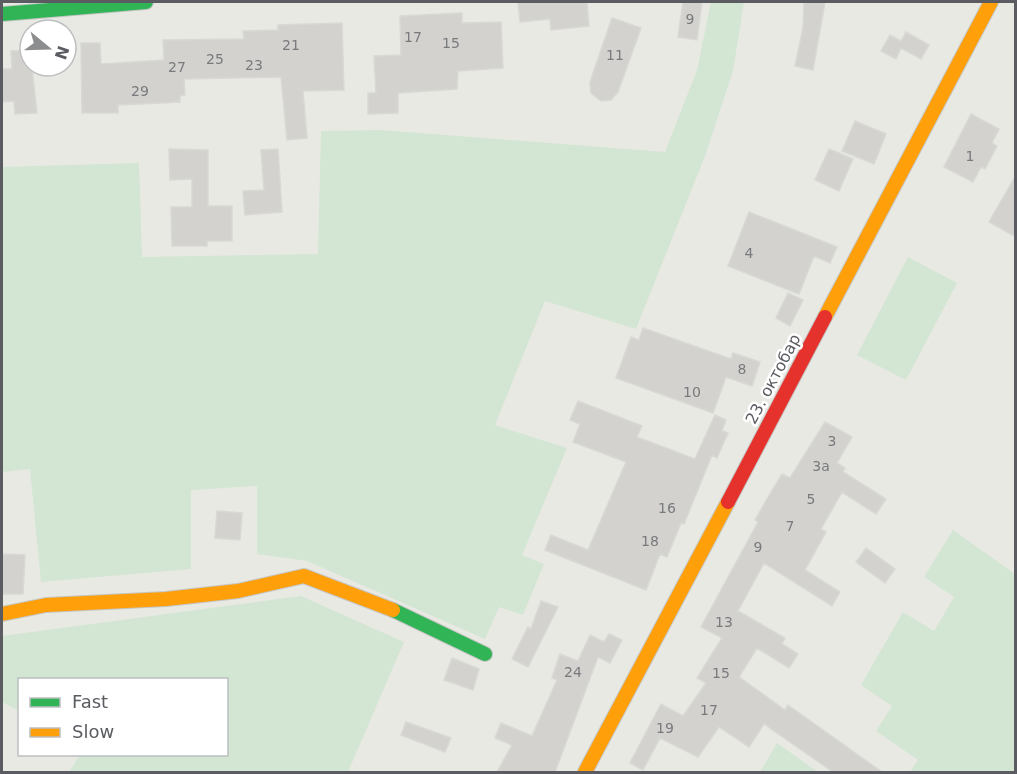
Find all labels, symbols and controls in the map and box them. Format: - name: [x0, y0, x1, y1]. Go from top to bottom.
- house number: 9: [686, 11, 694, 27]
- north arrow: [18, 18, 78, 78]
- house number: 17: [404, 29, 422, 45]
- house number: 15: [442, 35, 460, 51]
- house number: 21: [282, 37, 300, 53]
- text: N: [51, 43, 73, 62]
- house number: 11: [606, 47, 624, 63]
- house number: 25: [206, 51, 224, 67]
- house number: 23: [245, 57, 263, 73]
- house number: 27: [168, 59, 186, 75]
- house number: 29: [131, 83, 149, 99]
- house number: 1: [966, 148, 974, 164]
- house number: 4: [745, 245, 754, 261]
- street label: 23. октобар: [741, 331, 805, 427]
- house number: 8: [738, 361, 746, 377]
- house number: 10: [683, 384, 701, 400]
- house number: 3: [828, 433, 836, 449]
- house number: 3a: [812, 458, 830, 474]
- house number: 5: [807, 491, 815, 507]
- house number: 16: [658, 500, 676, 516]
- house number: 7: [786, 518, 794, 534]
- house number: 18: [641, 533, 659, 549]
- house number: 9: [754, 539, 762, 555]
- house number: 13: [715, 614, 733, 630]
- house number: 24: [564, 664, 582, 680]
- house number: 15: [712, 665, 730, 681]
- legend: [18, 678, 228, 756]
- text: Fast: [72, 691, 108, 712]
- house number: 17: [700, 702, 718, 718]
- house number: 19: [656, 720, 674, 736]
- text: Slow: [72, 721, 114, 742]

